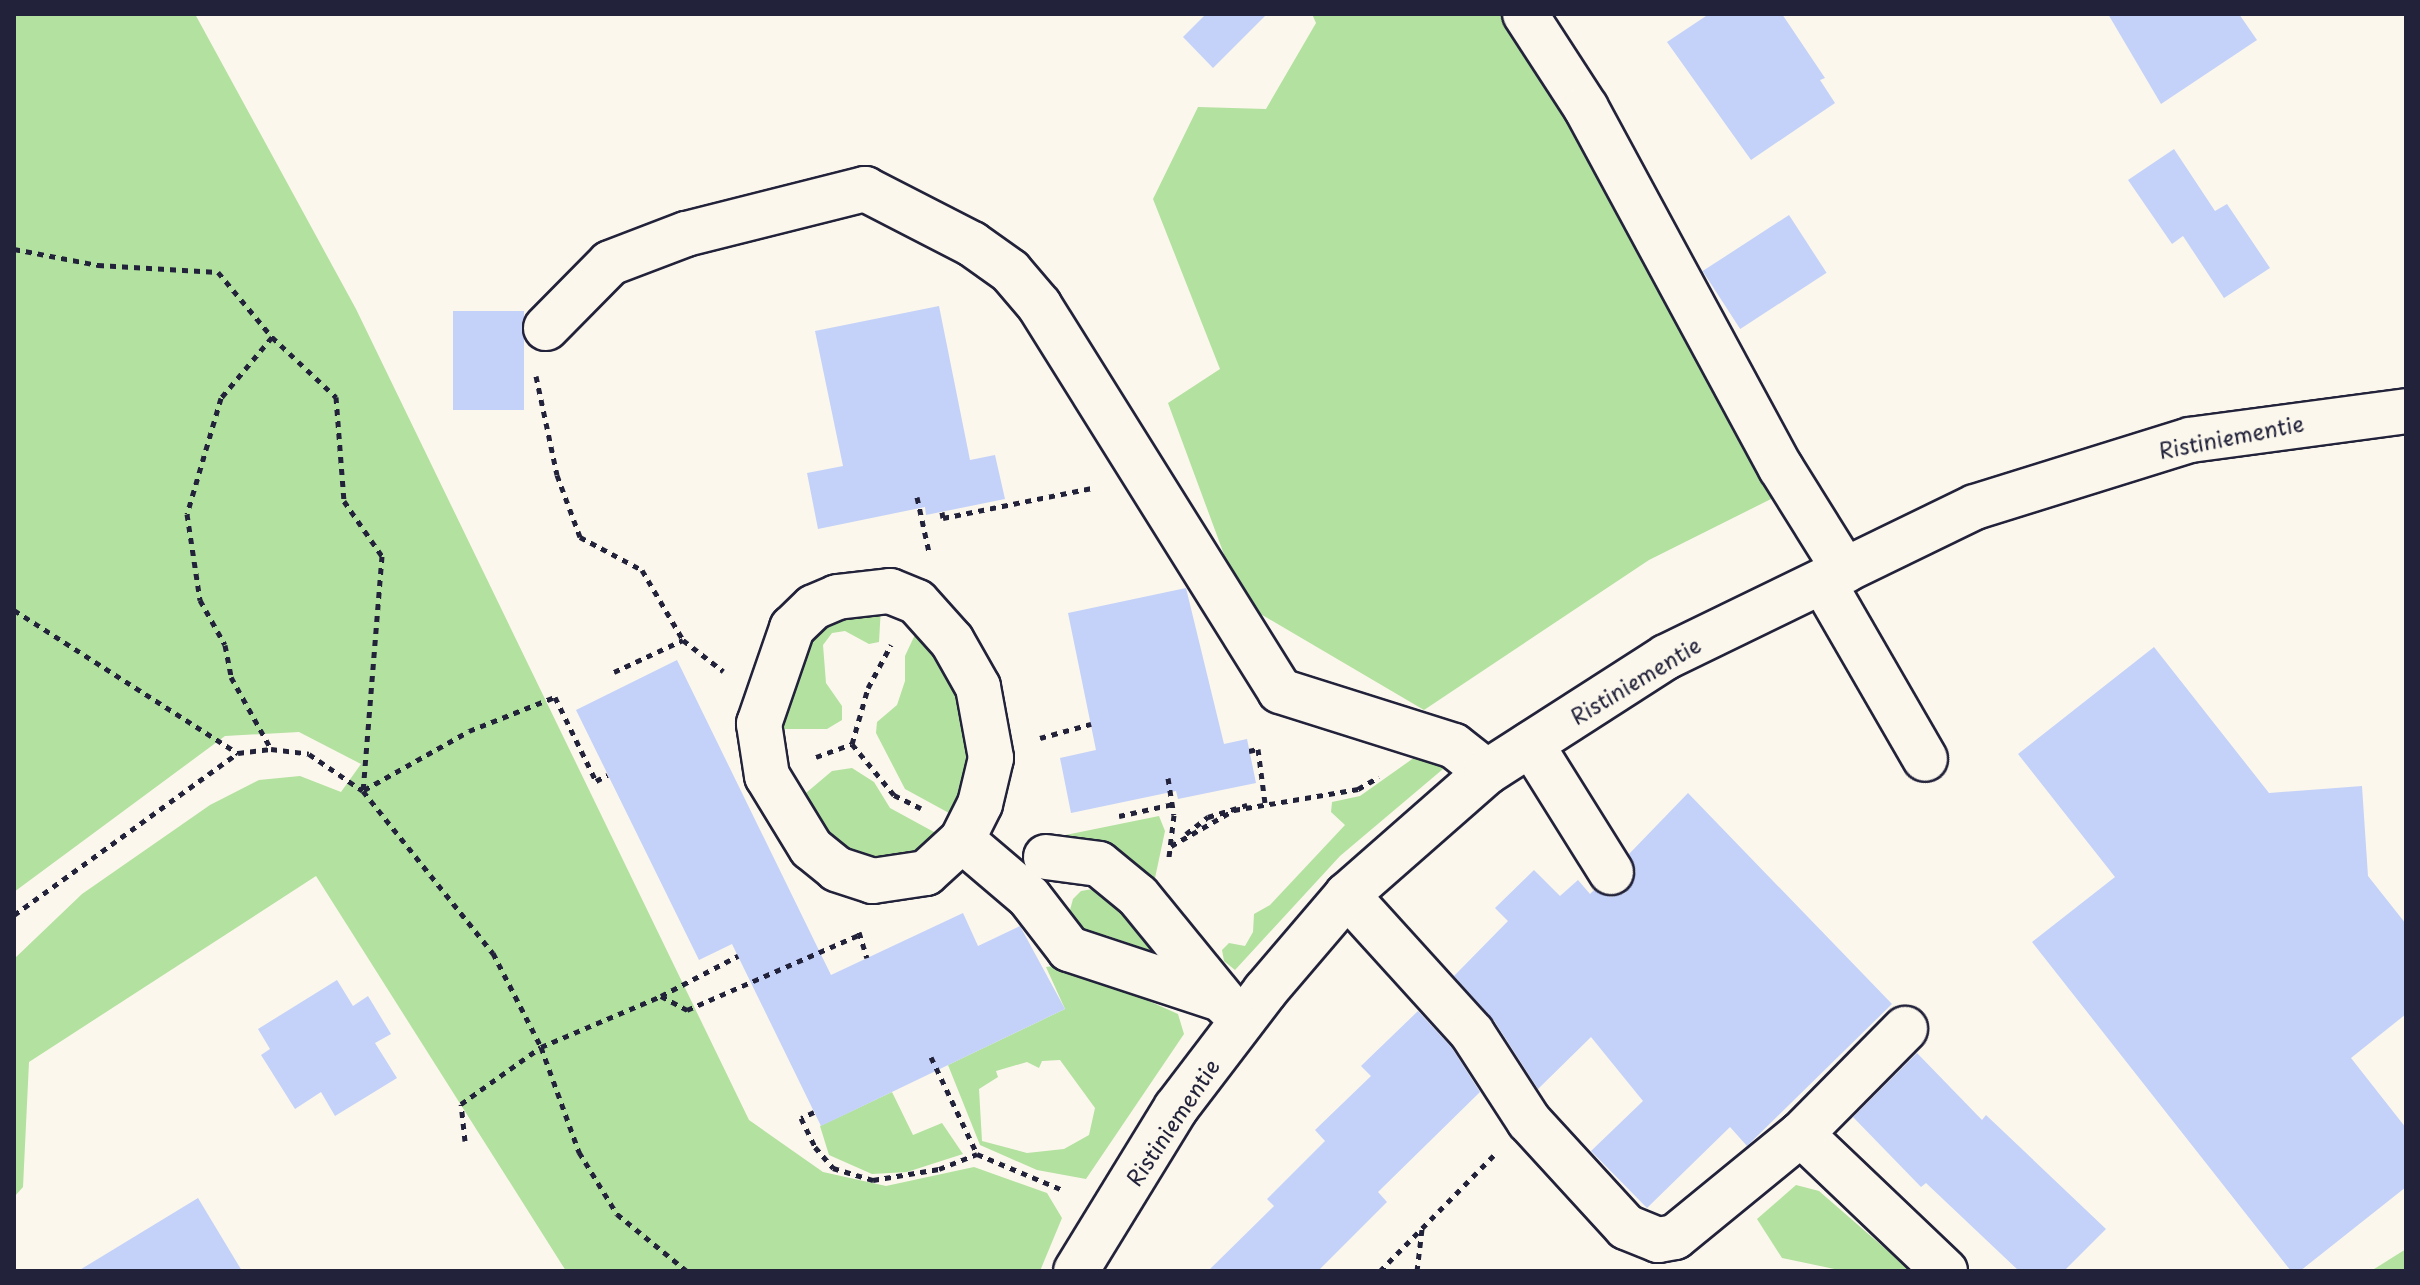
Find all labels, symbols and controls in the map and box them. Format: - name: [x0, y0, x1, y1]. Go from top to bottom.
- street label: Ristiniementie: [2156, 409, 2306, 463]
- street label: Ristiniementie: [1565, 631, 1705, 729]
- street label: Ristiniementie: [1120, 1054, 1224, 1190]

